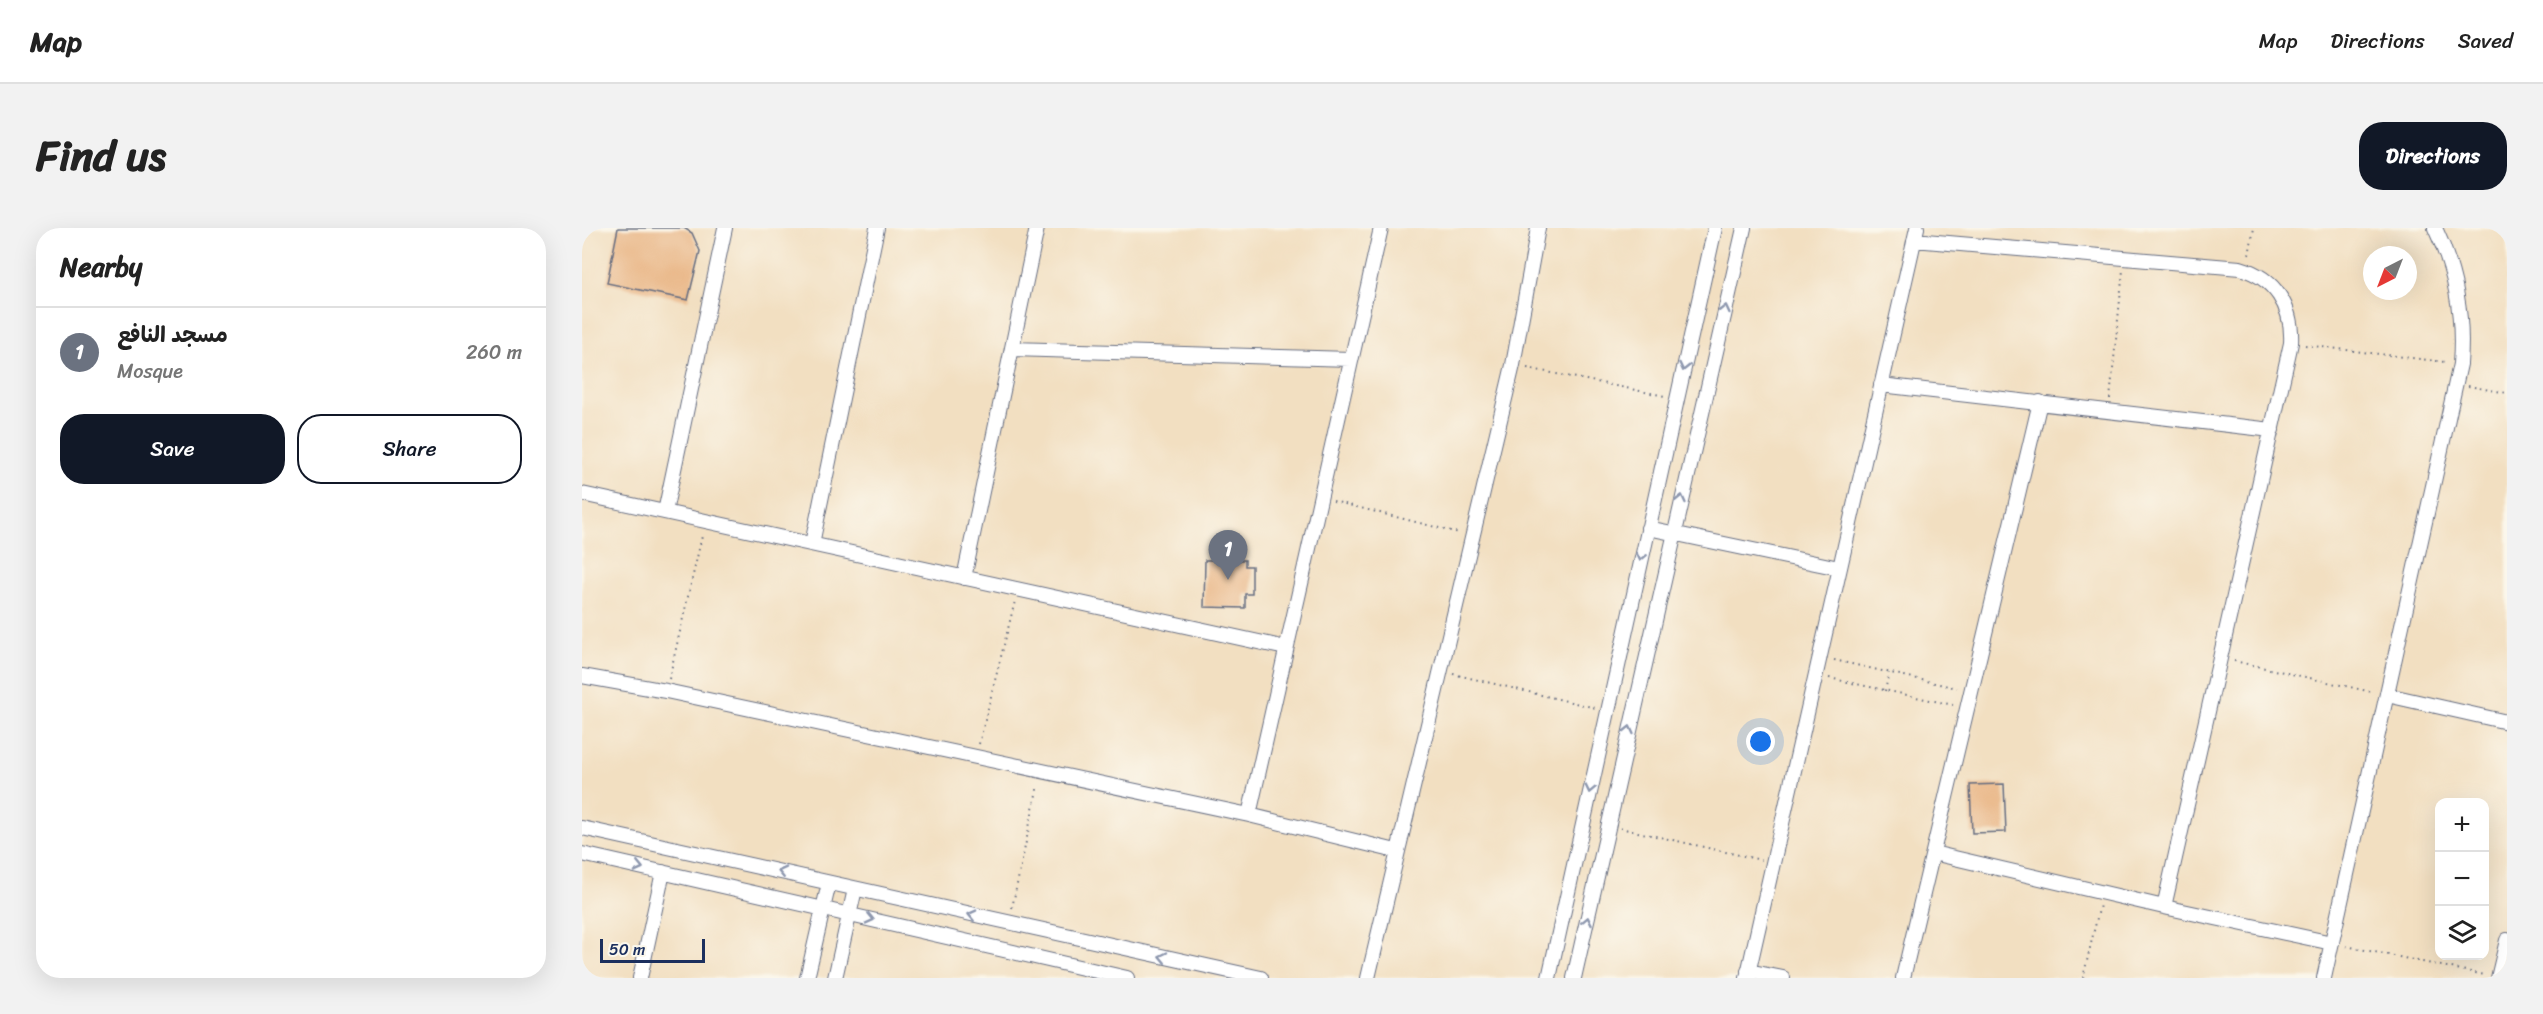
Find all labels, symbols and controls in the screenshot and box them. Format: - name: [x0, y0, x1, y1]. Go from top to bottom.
- text: Map: [30, 17, 82, 66]
- text: Map: [2259, 22, 2297, 60]
- text: Directions: [2330, 22, 2425, 60]
- text: Saved: [2458, 22, 2513, 60]
- text: Find us: [36, 119, 166, 193]
- button: Directions: [2359, 122, 2507, 190]
- text: Nearby: [60, 244, 142, 290]
- north arrow: [2363, 246, 2417, 300]
- one-way arrow: [1718, 305, 1731, 315]
- text: مسجد النافع: [117, 315, 228, 354]
- text: 1: [75, 335, 84, 370]
- text: 260 m: [466, 335, 522, 370]
- text: Mosque: [117, 354, 183, 389]
- one-way arrow: [1678, 362, 1691, 372]
- button: Save: [60, 414, 285, 484]
- button: Share: [297, 414, 522, 484]
- one-way arrow: [1673, 494, 1686, 504]
- pin: 1: [1208, 530, 1248, 580]
- one-way arrow: [1635, 552, 1648, 562]
- one-way arrow: [1621, 726, 1634, 736]
- your location: [1746, 727, 1775, 756]
- one-way arrow: [1585, 784, 1598, 794]
- map controls: [2435, 798, 2489, 960]
- button: +: [2435, 798, 2489, 852]
- button: −: [2435, 852, 2489, 906]
- one-way arrow: [634, 859, 644, 872]
- one-way arrow: [777, 867, 787, 880]
- button: layers: [2435, 906, 2489, 960]
- one-way arrow: [967, 909, 977, 922]
- one-way arrow: [865, 912, 875, 925]
- one-way arrow: [1579, 916, 1592, 926]
- text: 50 m: [609, 935, 645, 964]
- scale bar: [600, 936, 705, 964]
- one-way arrow: [1158, 951, 1168, 964]

